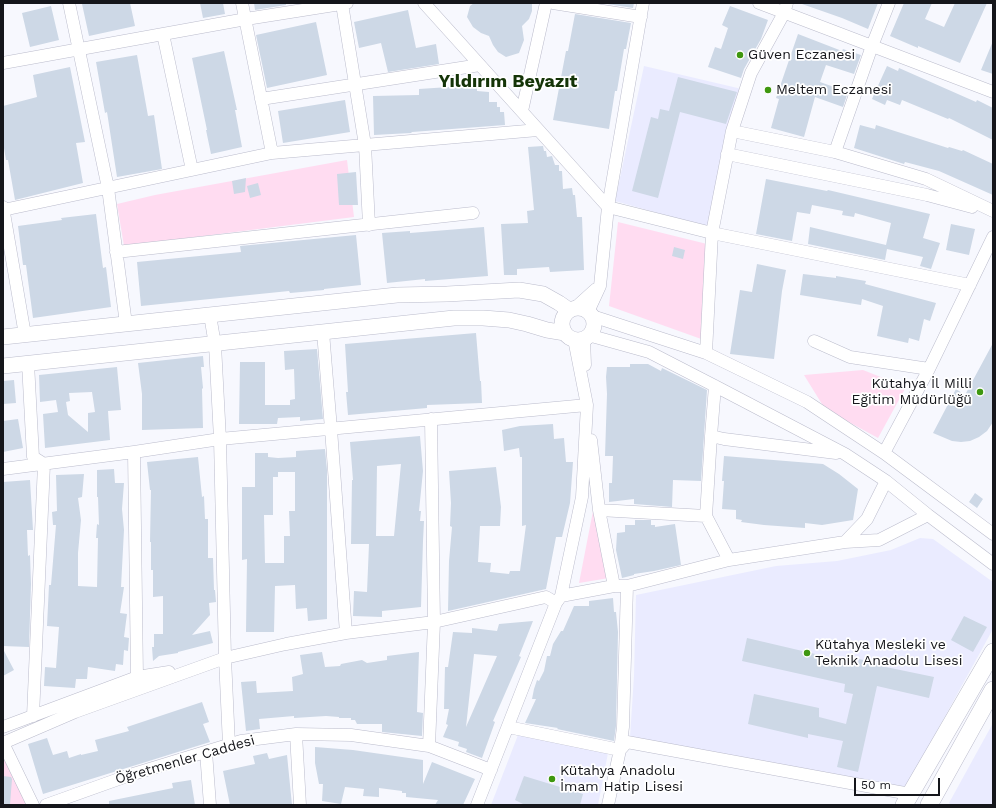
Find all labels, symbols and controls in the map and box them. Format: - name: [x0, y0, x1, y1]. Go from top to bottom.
- place label: Güven Eczanesi: [748, 47, 855, 63]
- marker: Güven Eczanesi: [735, 50, 745, 60]
- district label: Yıldırım Beyazıt: [439, 71, 577, 93]
- place label: Meltem Eczanesi: [776, 82, 892, 98]
- marker: Meltem Eczanesi: [763, 85, 773, 95]
- place label: Kütahya İl Milli Eğitim Müdürlüğü: [852, 376, 972, 408]
- marker: Kütahya İl Milli Eğitim Müdürlüğü: [975, 387, 985, 397]
- place label: Kütahya Mesleki ve Teknik Anadolu Lisesi: [815, 637, 962, 670]
- marker: Kütahya Mesleki ve Teknik Anadolu Lisesi: [802, 648, 812, 658]
- street label: Öğretmenler Caddesi: [113, 732, 257, 788]
- place label: Kütahya Anadolu İmam Hatip Lisesi: [560, 763, 683, 796]
- scale bar: [856, 770, 942, 796]
- marker: Kütahya Anadolu İmam Hatip Lisesi: [547, 774, 557, 784]
- text: 50 m: [861, 778, 891, 792]

